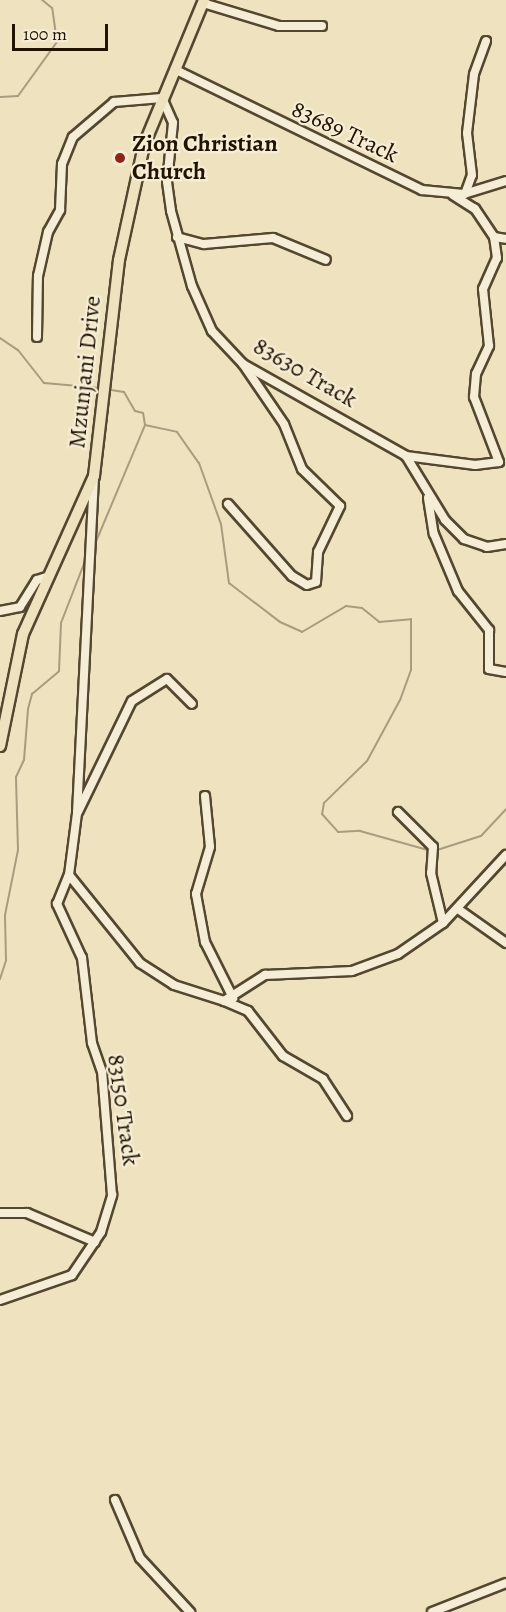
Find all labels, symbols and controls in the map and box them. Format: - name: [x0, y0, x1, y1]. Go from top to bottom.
- scale bar: [15, 12, 111, 50]
- text: 100 m: [23, 22, 67, 46]
- street label: 83689 Track: [287, 95, 403, 169]
- place label: Zion Christian Church: [132, 130, 278, 186]
- marker: Zion Christian Church: [113, 151, 127, 165]
- street label: Mzunjani Drive: [63, 294, 107, 450]
- street label: 83630 Track: [248, 332, 362, 414]
- street label: 83150 Track: [101, 1052, 145, 1168]

